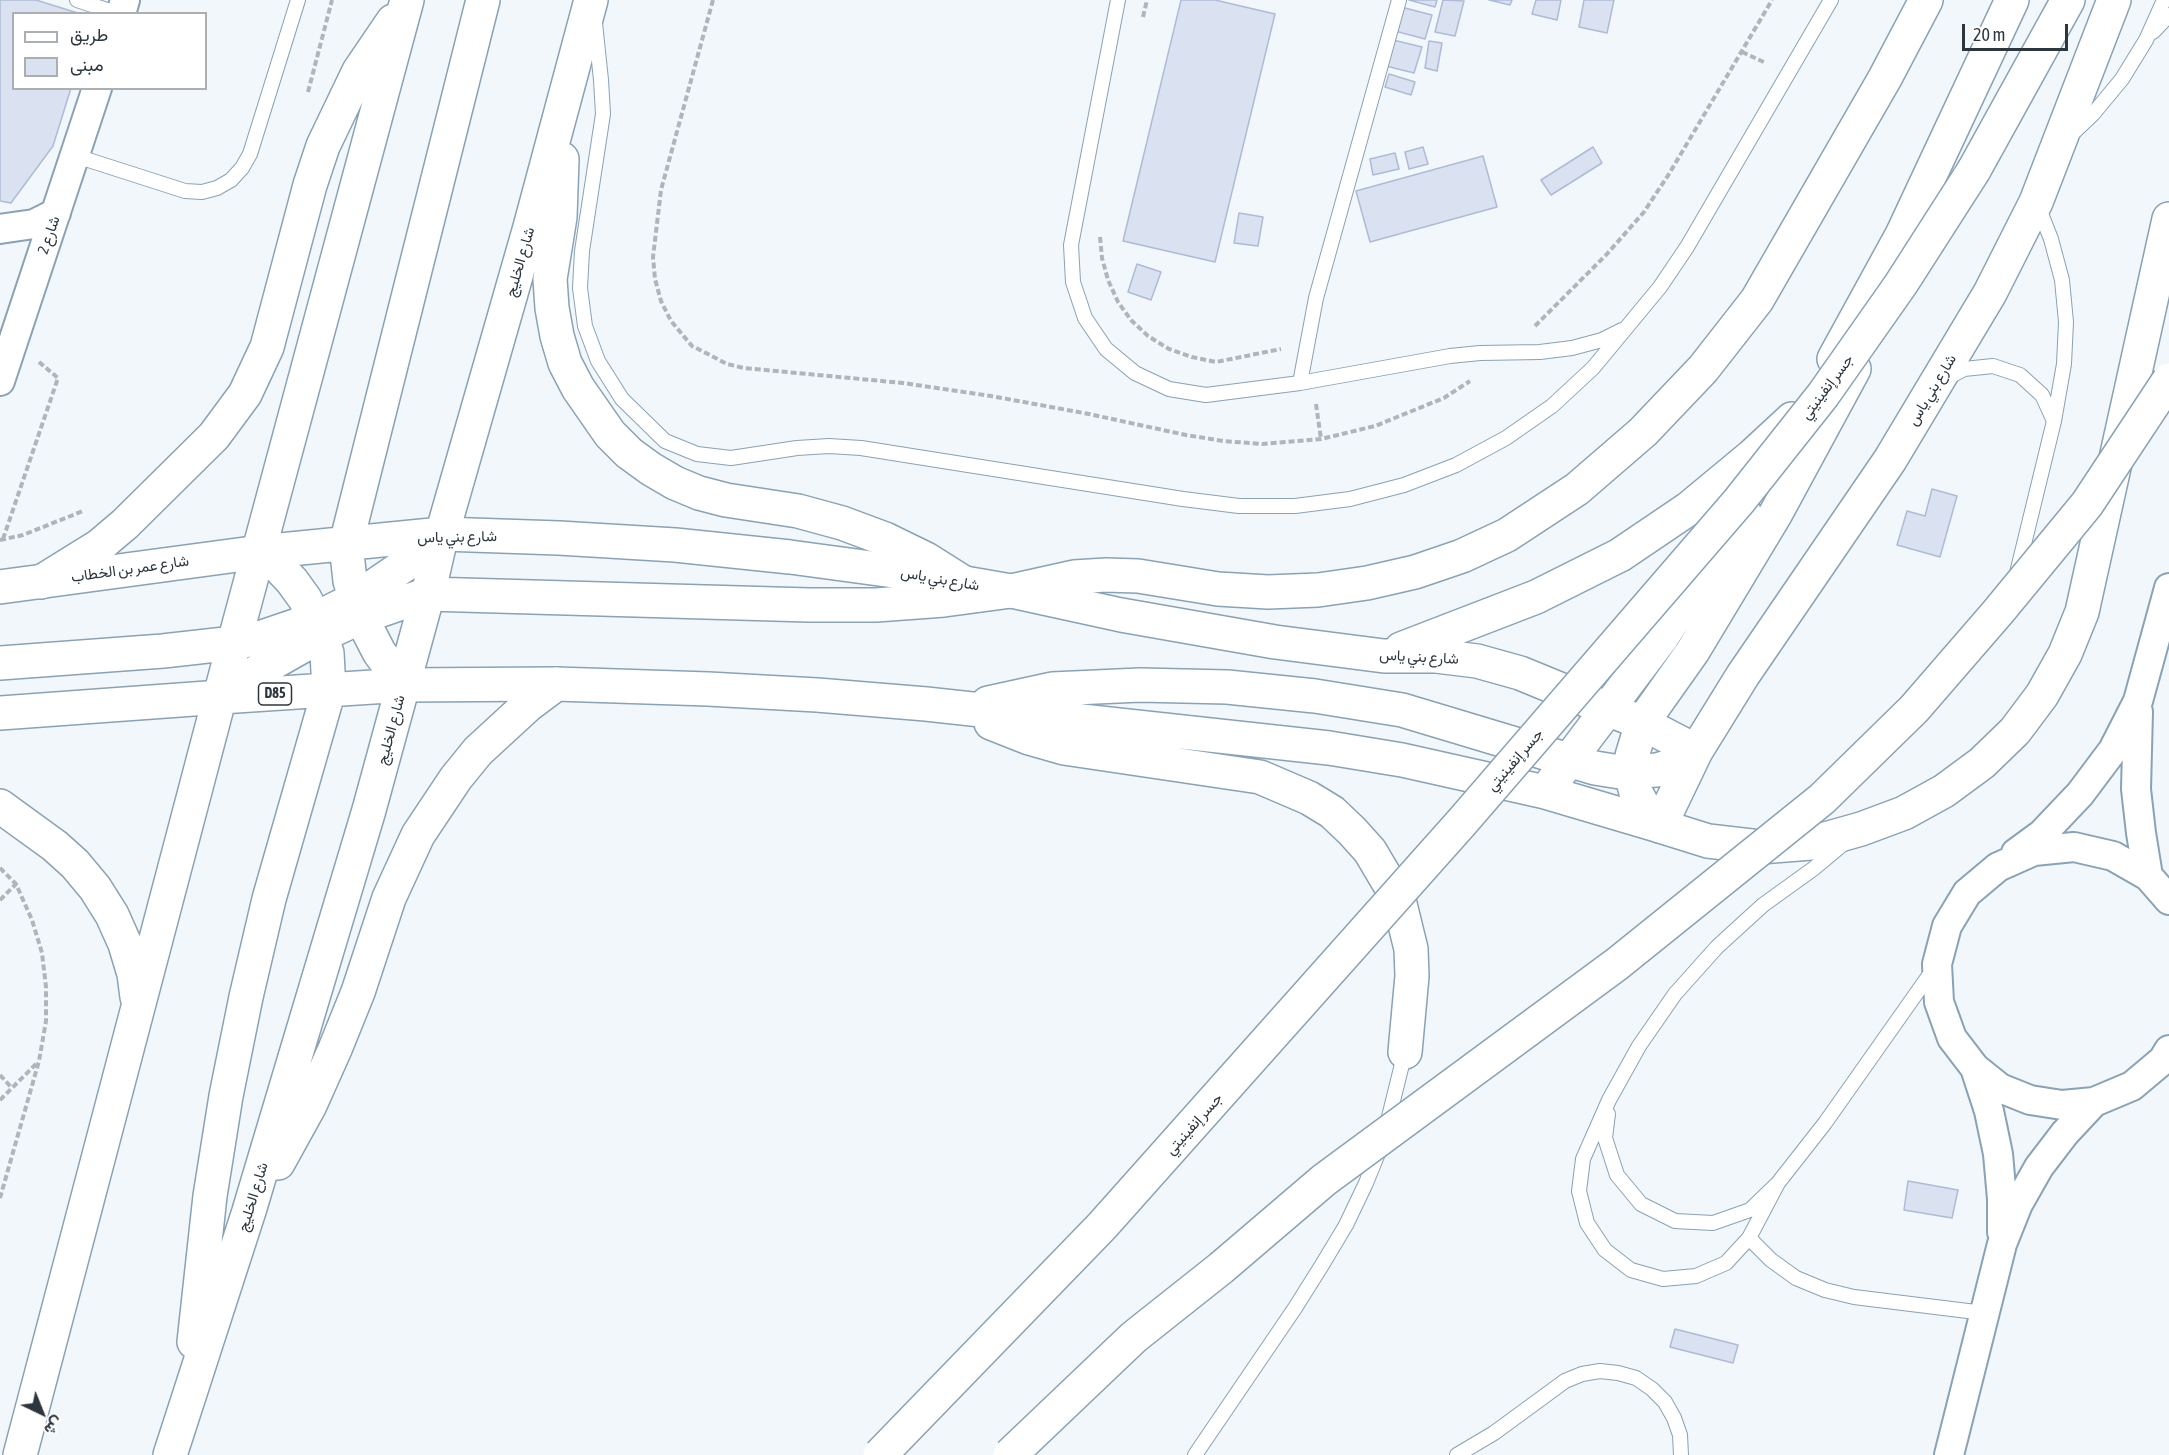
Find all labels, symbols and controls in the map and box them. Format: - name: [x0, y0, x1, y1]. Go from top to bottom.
- legend: [12, 12, 207, 90]
- scale bar: [1965, 12, 2072, 50]
- text: طريق: [70, 24, 108, 45]
- text: 20 m: [1973, 24, 2005, 45]
- text: مبنى: [70, 54, 104, 75]
- street label: شارع 2: [34, 214, 64, 256]
- street label: شارع الخليج: [501, 225, 539, 299]
- street label: جسر إنفينيتي: [1797, 351, 1857, 423]
- street label: شارع بني ياس: [1904, 351, 1960, 429]
- street label: شارع بني ياس: [417, 527, 497, 547]
- street label: شارع عمر بن الخطاب: [70, 552, 190, 586]
- street label: شارع بني ياس: [899, 563, 981, 595]
- street label: شارع بني ياس: [1379, 646, 1459, 668]
- road number: D85: [258, 683, 292, 705]
- street label: شارع الخليج: [373, 693, 409, 767]
- street label: جسر إنفينيتي: [1483, 725, 1547, 795]
- street label: جسر إنفينيتي: [1162, 1089, 1226, 1159]
- street label: شارع الخليج: [234, 1160, 272, 1234]
- north arrow: [12, 1383, 72, 1443]
- text: ش: [41, 1413, 67, 1439]

